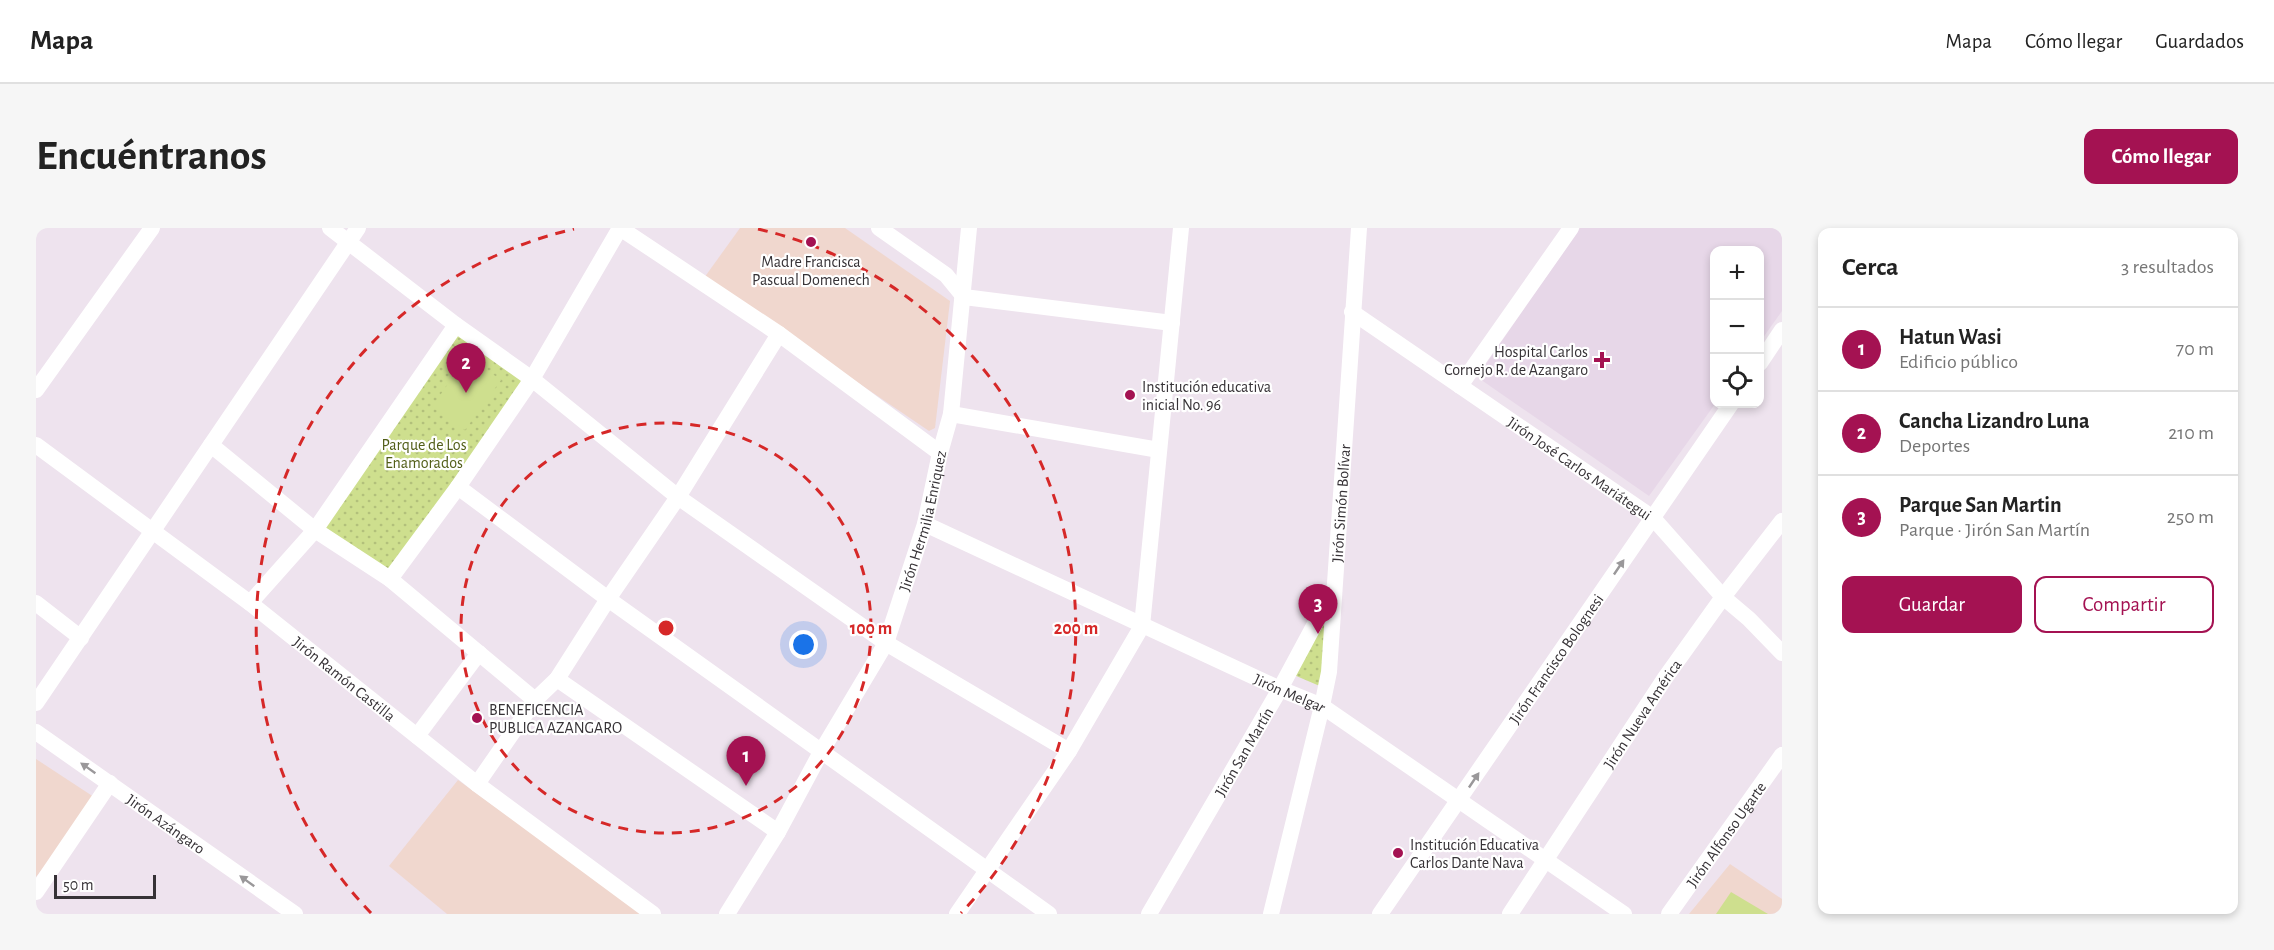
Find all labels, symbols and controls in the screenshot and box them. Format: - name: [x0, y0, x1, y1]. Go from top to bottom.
- text: Mapa: [30, 27, 93, 55]
- text: Mapa: [1946, 31, 1992, 52]
- text: Cómo llegar: [2025, 31, 2122, 52]
- text: Guardados: [2155, 31, 2244, 52]
- button: Cómo llegar: [2084, 129, 2238, 184]
- text: Encuéntranos: [36, 135, 267, 177]
- marker: Madre Francisca Pascual Domenech: [804, 235, 818, 249]
- map controls: [1710, 246, 1764, 408]
- button: +: [1710, 246, 1764, 300]
- place label: Madre Francisca Pascual Domenech: [752, 254, 870, 288]
- text: Cerca: [1842, 254, 1899, 280]
- text: 3 resultados: [2121, 257, 2214, 277]
- button: −: [1710, 300, 1764, 354]
- text: Hatun Wasi: [1899, 326, 2002, 348]
- text: 1: [1858, 339, 1865, 359]
- text: 70 m: [2176, 339, 2214, 359]
- pin: 2: [446, 344, 486, 393]
- place label: Hospital Carlos Cornejo R. de Azangaro: [1444, 344, 1588, 379]
- marker: Hospital Carlos Cornejo R. de Azangaro: [1593, 351, 1611, 369]
- text: Edificio público: [1899, 352, 2018, 372]
- button: locate: [1710, 354, 1764, 408]
- place label: Institución educativa inicial No. 96: [1142, 379, 1271, 413]
- marker: Institución educativa inicial No. 96: [1123, 388, 1137, 402]
- text: Cancha Lizandro Luna: [1899, 410, 2090, 432]
- street label: Jirón José Carlos Mariátegui: [1504, 414, 1654, 523]
- text: 2: [1857, 423, 1866, 443]
- text: 210 m: [2168, 423, 2214, 443]
- text: Deportes: [1899, 436, 1970, 456]
- park label: Parque de Los Enamorados: [381, 437, 467, 471]
- street label: Jirón Simón Bolívar: [1329, 443, 1353, 563]
- street label: Jirón Hermilia Enriquez: [896, 449, 949, 594]
- text: Parque San Martin: [1899, 494, 2062, 516]
- text: 3: [1857, 507, 1866, 527]
- text: 250 m: [2167, 507, 2214, 527]
- text: Parque · Jirón San Martín: [1899, 520, 2090, 540]
- one-way arrow: [1613, 559, 1624, 575]
- button: Guardar: [1842, 576, 2022, 633]
- button: Compartir: [2034, 576, 2214, 633]
- pin: 3: [1298, 584, 1338, 634]
- street label: Jirón Francisco Bolognesi: [1506, 591, 1607, 727]
- centre of rings: [656, 618, 676, 638]
- text: 100 m: [850, 620, 892, 638]
- text: 200 m: [1054, 620, 1098, 638]
- your location: [789, 630, 818, 659]
- street label: Jirón Ramón Castilla: [290, 634, 398, 725]
- street label: Jirón Nueva América: [1601, 657, 1685, 772]
- street label: Jirón Melgar: [1251, 671, 1329, 716]
- place label: BENEFICENCIA PUBLICA AZANGARO: [489, 702, 622, 736]
- street label: Jirón San Martín: [1212, 705, 1277, 799]
- marker: BENEFICENCIA PUBLICA AZANGARO: [470, 711, 484, 725]
- pin: 1: [726, 736, 766, 786]
- one-way arrow: [80, 762, 96, 774]
- one-way arrow: [1468, 771, 1479, 788]
- street label: Jirón Alfonso Ugarte: [1684, 779, 1769, 890]
- street label: Jirón Azángaro: [123, 791, 208, 857]
- place label: Institución Educativa Carlos Dante Nava: [1410, 837, 1539, 871]
- marker: Institución Educativa Carlos Dante Nava: [1391, 846, 1405, 860]
- scale bar: [54, 872, 156, 900]
- one-way arrow: [239, 876, 254, 888]
- text: 50 m: [63, 877, 94, 893]

